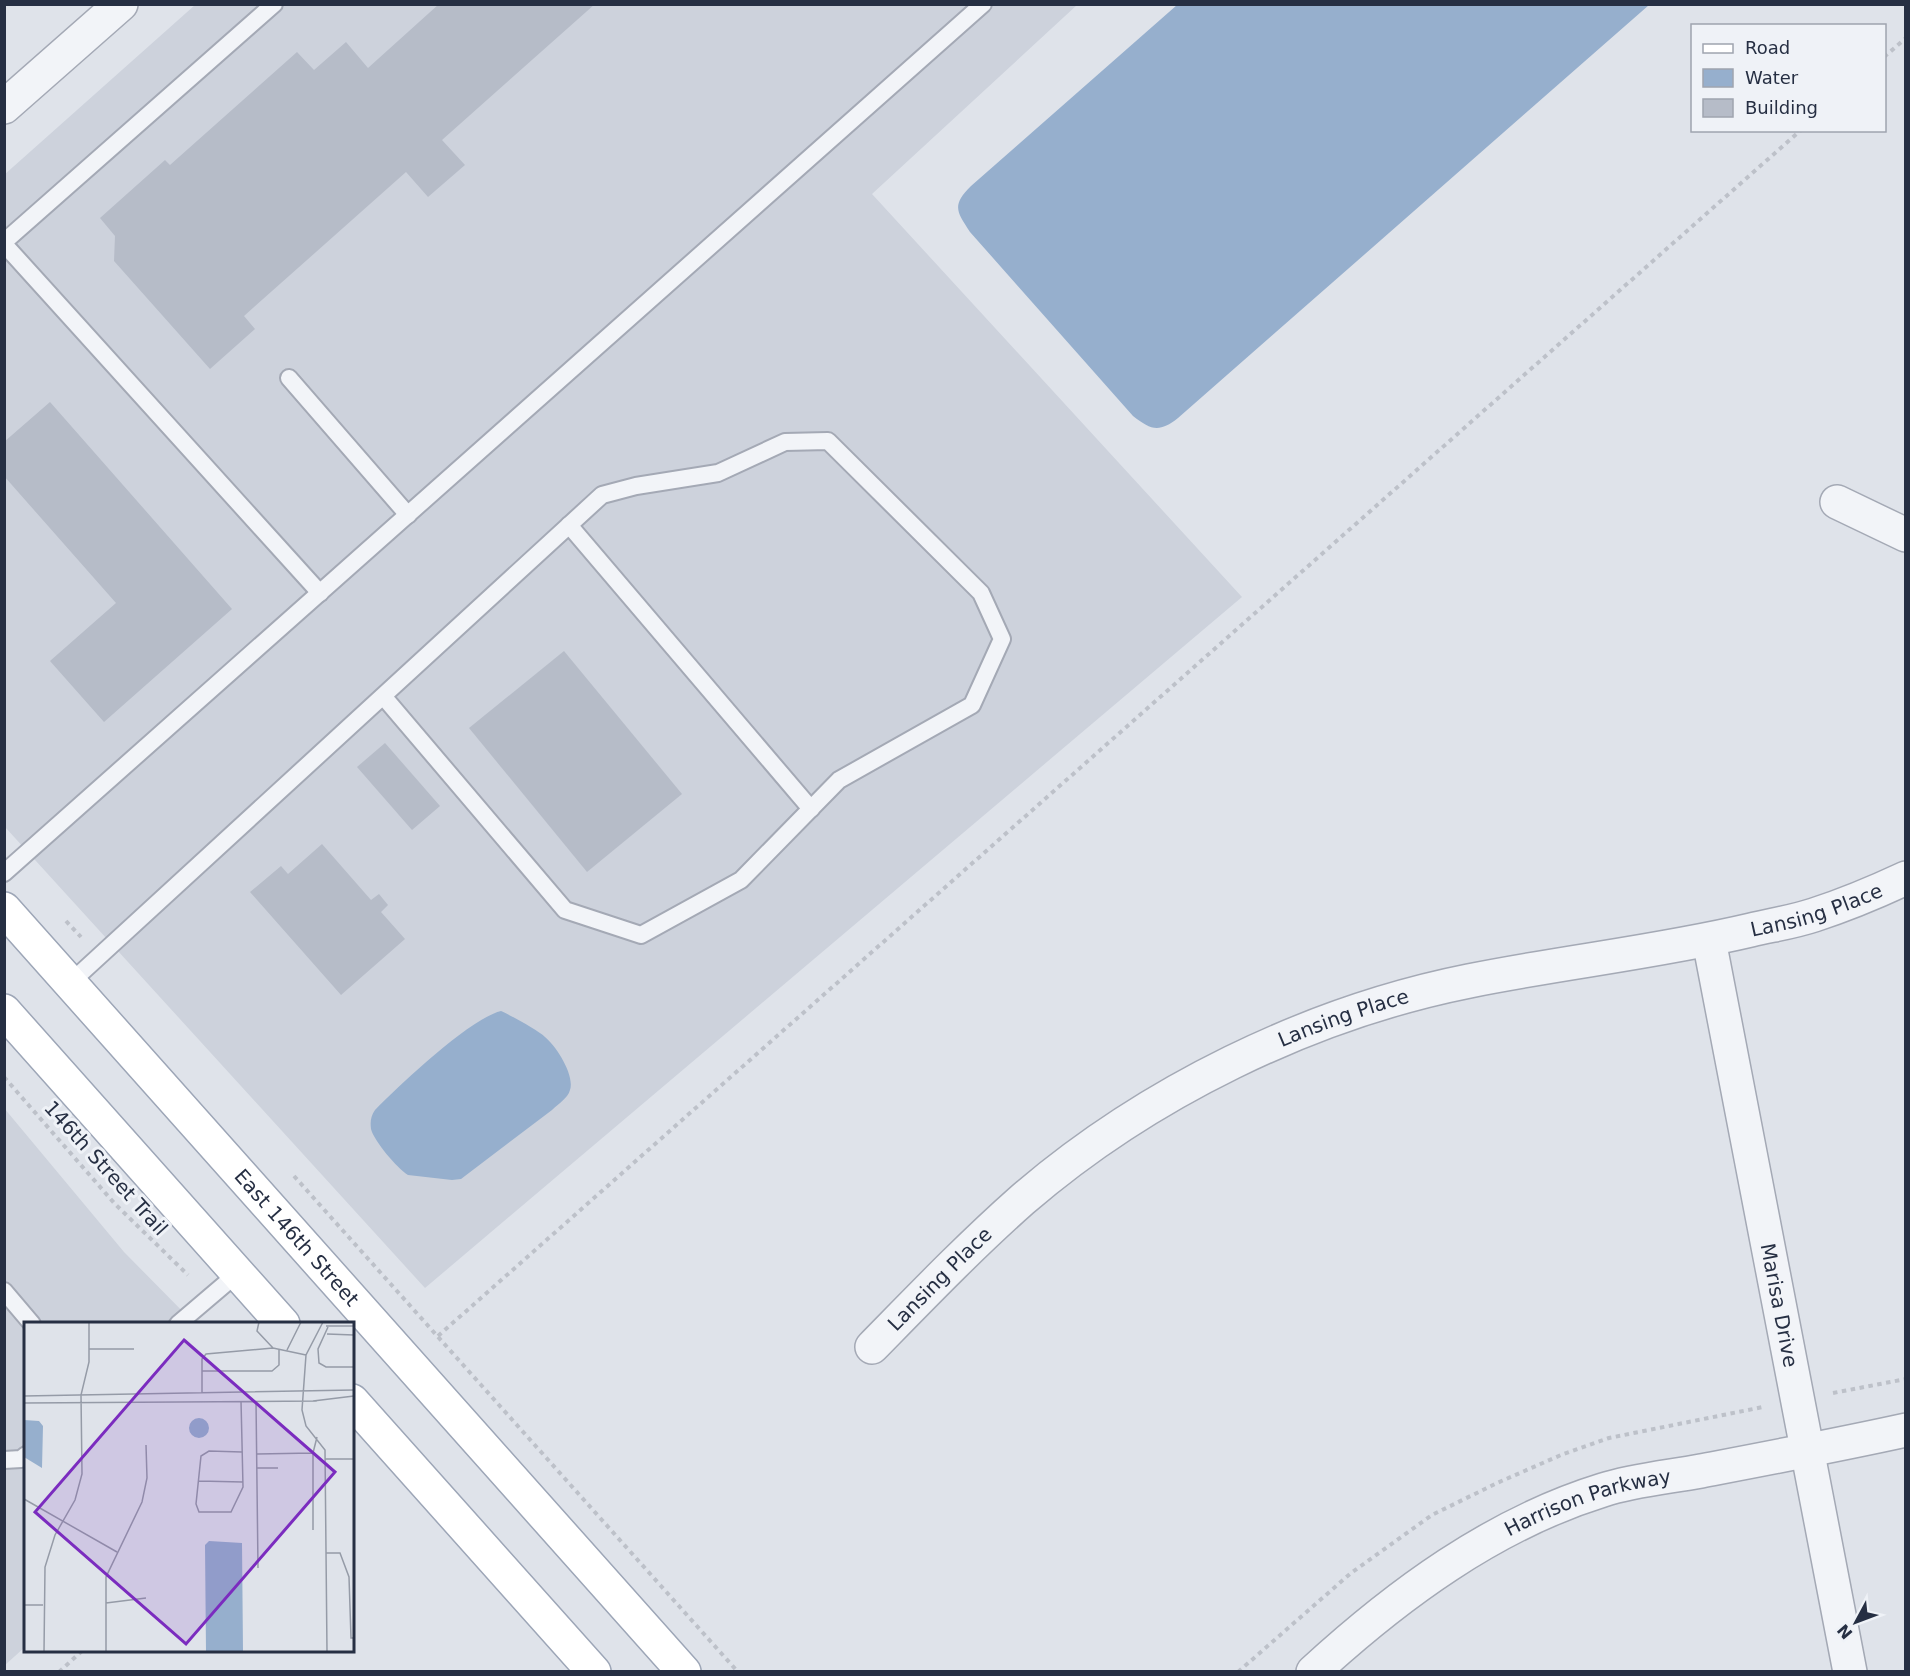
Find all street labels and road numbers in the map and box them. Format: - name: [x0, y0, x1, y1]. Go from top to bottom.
- street label: Lansing Place: [1748, 878, 1886, 942]
- street label: Lansing Place: [1274, 984, 1411, 1052]
- street label: 146th Street Trail: [39, 1096, 173, 1240]
- street label: East 146th Street: [229, 1164, 364, 1311]
- street label: Lansing Place: [883, 1222, 997, 1336]
- street label: Marisa Drive: [1756, 1241, 1803, 1369]
- street label: Harrison Parkway: [1500, 1464, 1673, 1541]

